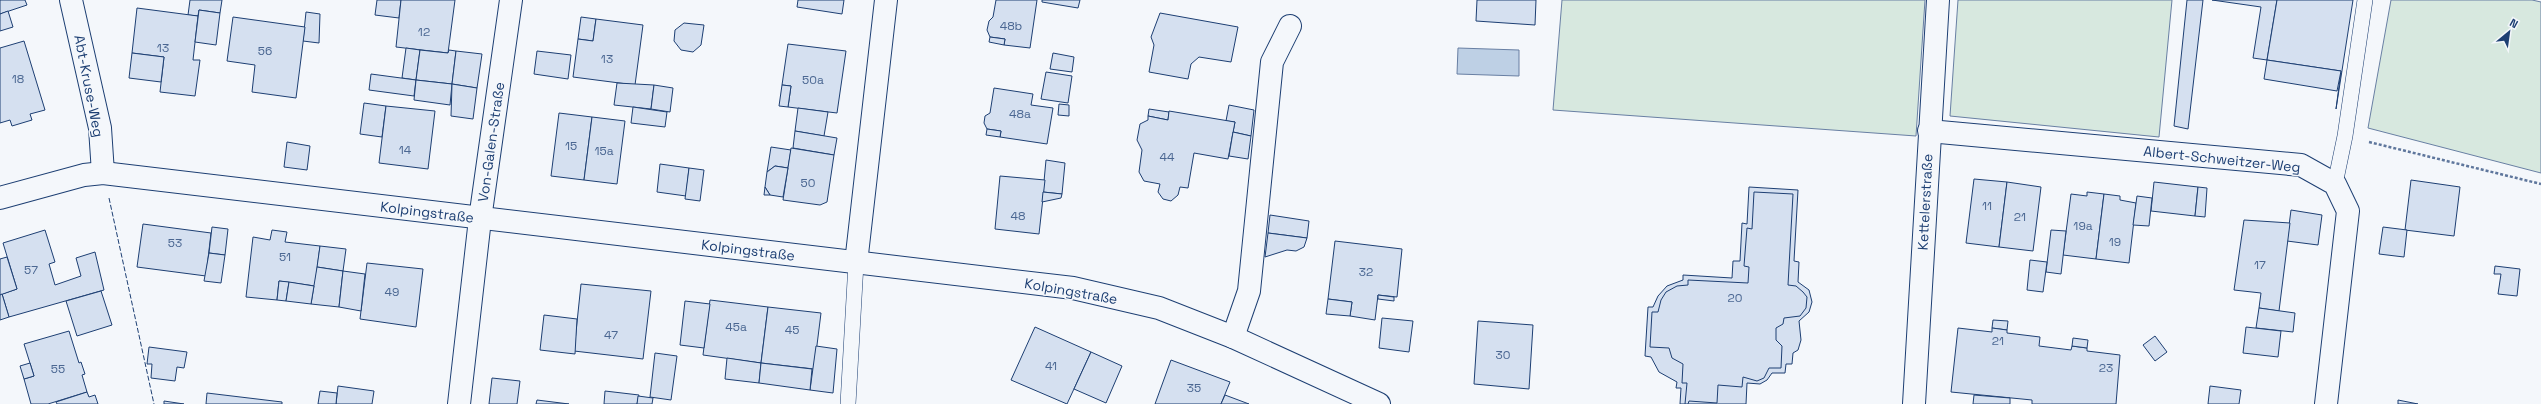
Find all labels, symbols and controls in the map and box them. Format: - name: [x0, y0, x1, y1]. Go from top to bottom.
- north arrow: [2489, 12, 2529, 52]
- text: N: [2507, 15, 2520, 31]
- house number: 48b: [1000, 18, 1023, 34]
- house number: 12: [418, 24, 430, 40]
- street label: Abt-Kruse-Weg: [70, 33, 108, 139]
- house number: 13: [157, 40, 169, 56]
- house number: 56: [258, 43, 272, 59]
- house number: 13: [601, 51, 613, 67]
- house number: 18: [12, 71, 24, 87]
- house number: 50a: [802, 72, 824, 88]
- street label: Von-Galen-Straße: [474, 81, 508, 203]
- house number: 48a: [1009, 106, 1031, 122]
- house number: 15: [565, 138, 577, 154]
- house number: 14: [399, 142, 412, 158]
- street label: Albert-Schweitzer-Weg: [2143, 142, 2301, 176]
- house number: 15a: [594, 143, 614, 159]
- house number: 44: [1159, 149, 1175, 165]
- street label: Kettelerstraße: [1913, 153, 1937, 251]
- house number: 50: [801, 175, 815, 191]
- street label: Kolpingstraße: [379, 197, 475, 227]
- house number: 11: [1982, 198, 1992, 214]
- house number: 48: [1011, 208, 1025, 224]
- house number: 21: [2014, 209, 2026, 225]
- house number: 19a: [2073, 218, 2093, 234]
- house number: 19: [2109, 234, 2121, 250]
- house number: 53: [168, 235, 182, 251]
- street label: Kolpingstraße: [700, 235, 796, 265]
- house number: 51: [279, 249, 291, 265]
- house number: 17: [2254, 257, 2266, 273]
- house number: 57: [24, 262, 38, 278]
- house number: 32: [1359, 264, 1373, 280]
- street label: Kolpingstraße: [1023, 274, 1119, 308]
- house number: 49: [385, 284, 399, 300]
- house number: 20: [1728, 290, 1742, 306]
- house number: 45a: [725, 319, 747, 335]
- house number: 45: [785, 322, 799, 338]
- house number: 47: [604, 327, 618, 343]
- house number: 21: [1992, 333, 2004, 349]
- house number: 30: [1496, 347, 1510, 363]
- house number: 41: [1045, 358, 1057, 374]
- house number: 23: [2099, 360, 2113, 376]
- house number: 55: [51, 361, 65, 377]
- house number: 35: [1187, 380, 1201, 396]

